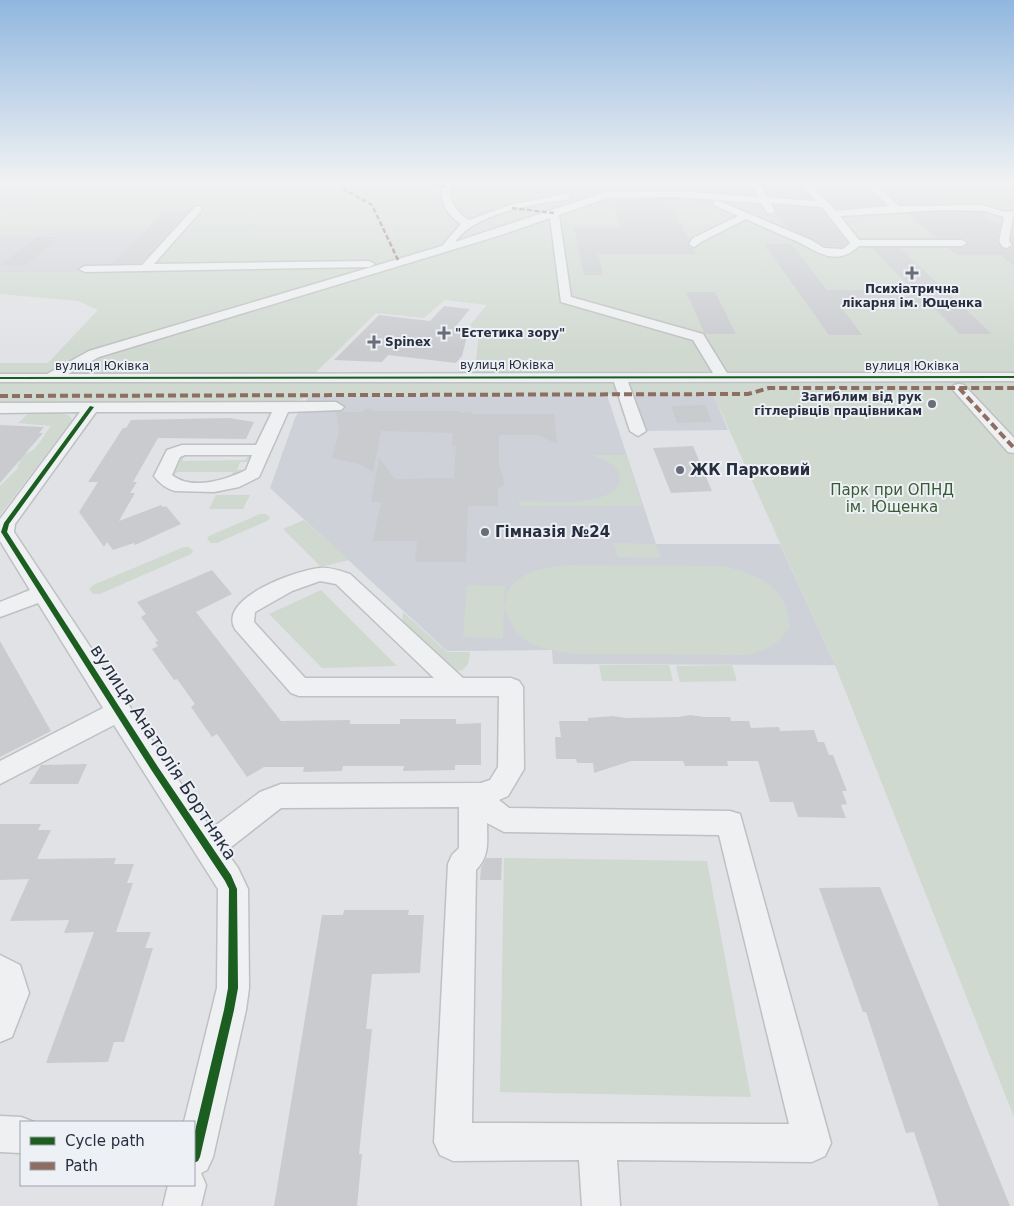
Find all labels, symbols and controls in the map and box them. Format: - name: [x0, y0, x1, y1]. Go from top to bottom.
- marker: Психіатрична лікарня ім. Ющенка: [905, 266, 919, 280]
- place label: Психіатрична лікарня ім. Ющенка: [842, 282, 982, 310]
- marker: "Естетика зору": [437, 326, 451, 340]
- place label: "Естетика зору": [455, 326, 565, 340]
- marker: Spinex: [367, 335, 381, 349]
- place label: Spinex: [385, 335, 431, 349]
- street label: вулиця Юківка: [460, 358, 554, 372]
- street label: вулиця Юківка: [55, 359, 149, 373]
- street label: вулиця Юківка: [865, 359, 959, 373]
- place label: Загиблим від рук гітлерівців працівникам: [754, 390, 922, 418]
- marker: Загиблим від рук гітлерівців працівникам: [926, 398, 938, 410]
- place label: ЖК Парковий: [690, 461, 810, 479]
- marker: ЖК Парковий: [674, 464, 686, 476]
- park label: Парк при ОПНД ім. Ющенка: [830, 481, 954, 516]
- place label: Гімназія №24: [495, 523, 610, 541]
- marker: Гімназія №24: [479, 526, 491, 538]
- street label: вулиця Анатолія Бортняка: [86, 640, 242, 864]
- legend: [20, 1121, 195, 1186]
- text: Cycle path: [65, 1132, 145, 1150]
- text: Path: [65, 1157, 98, 1175]

